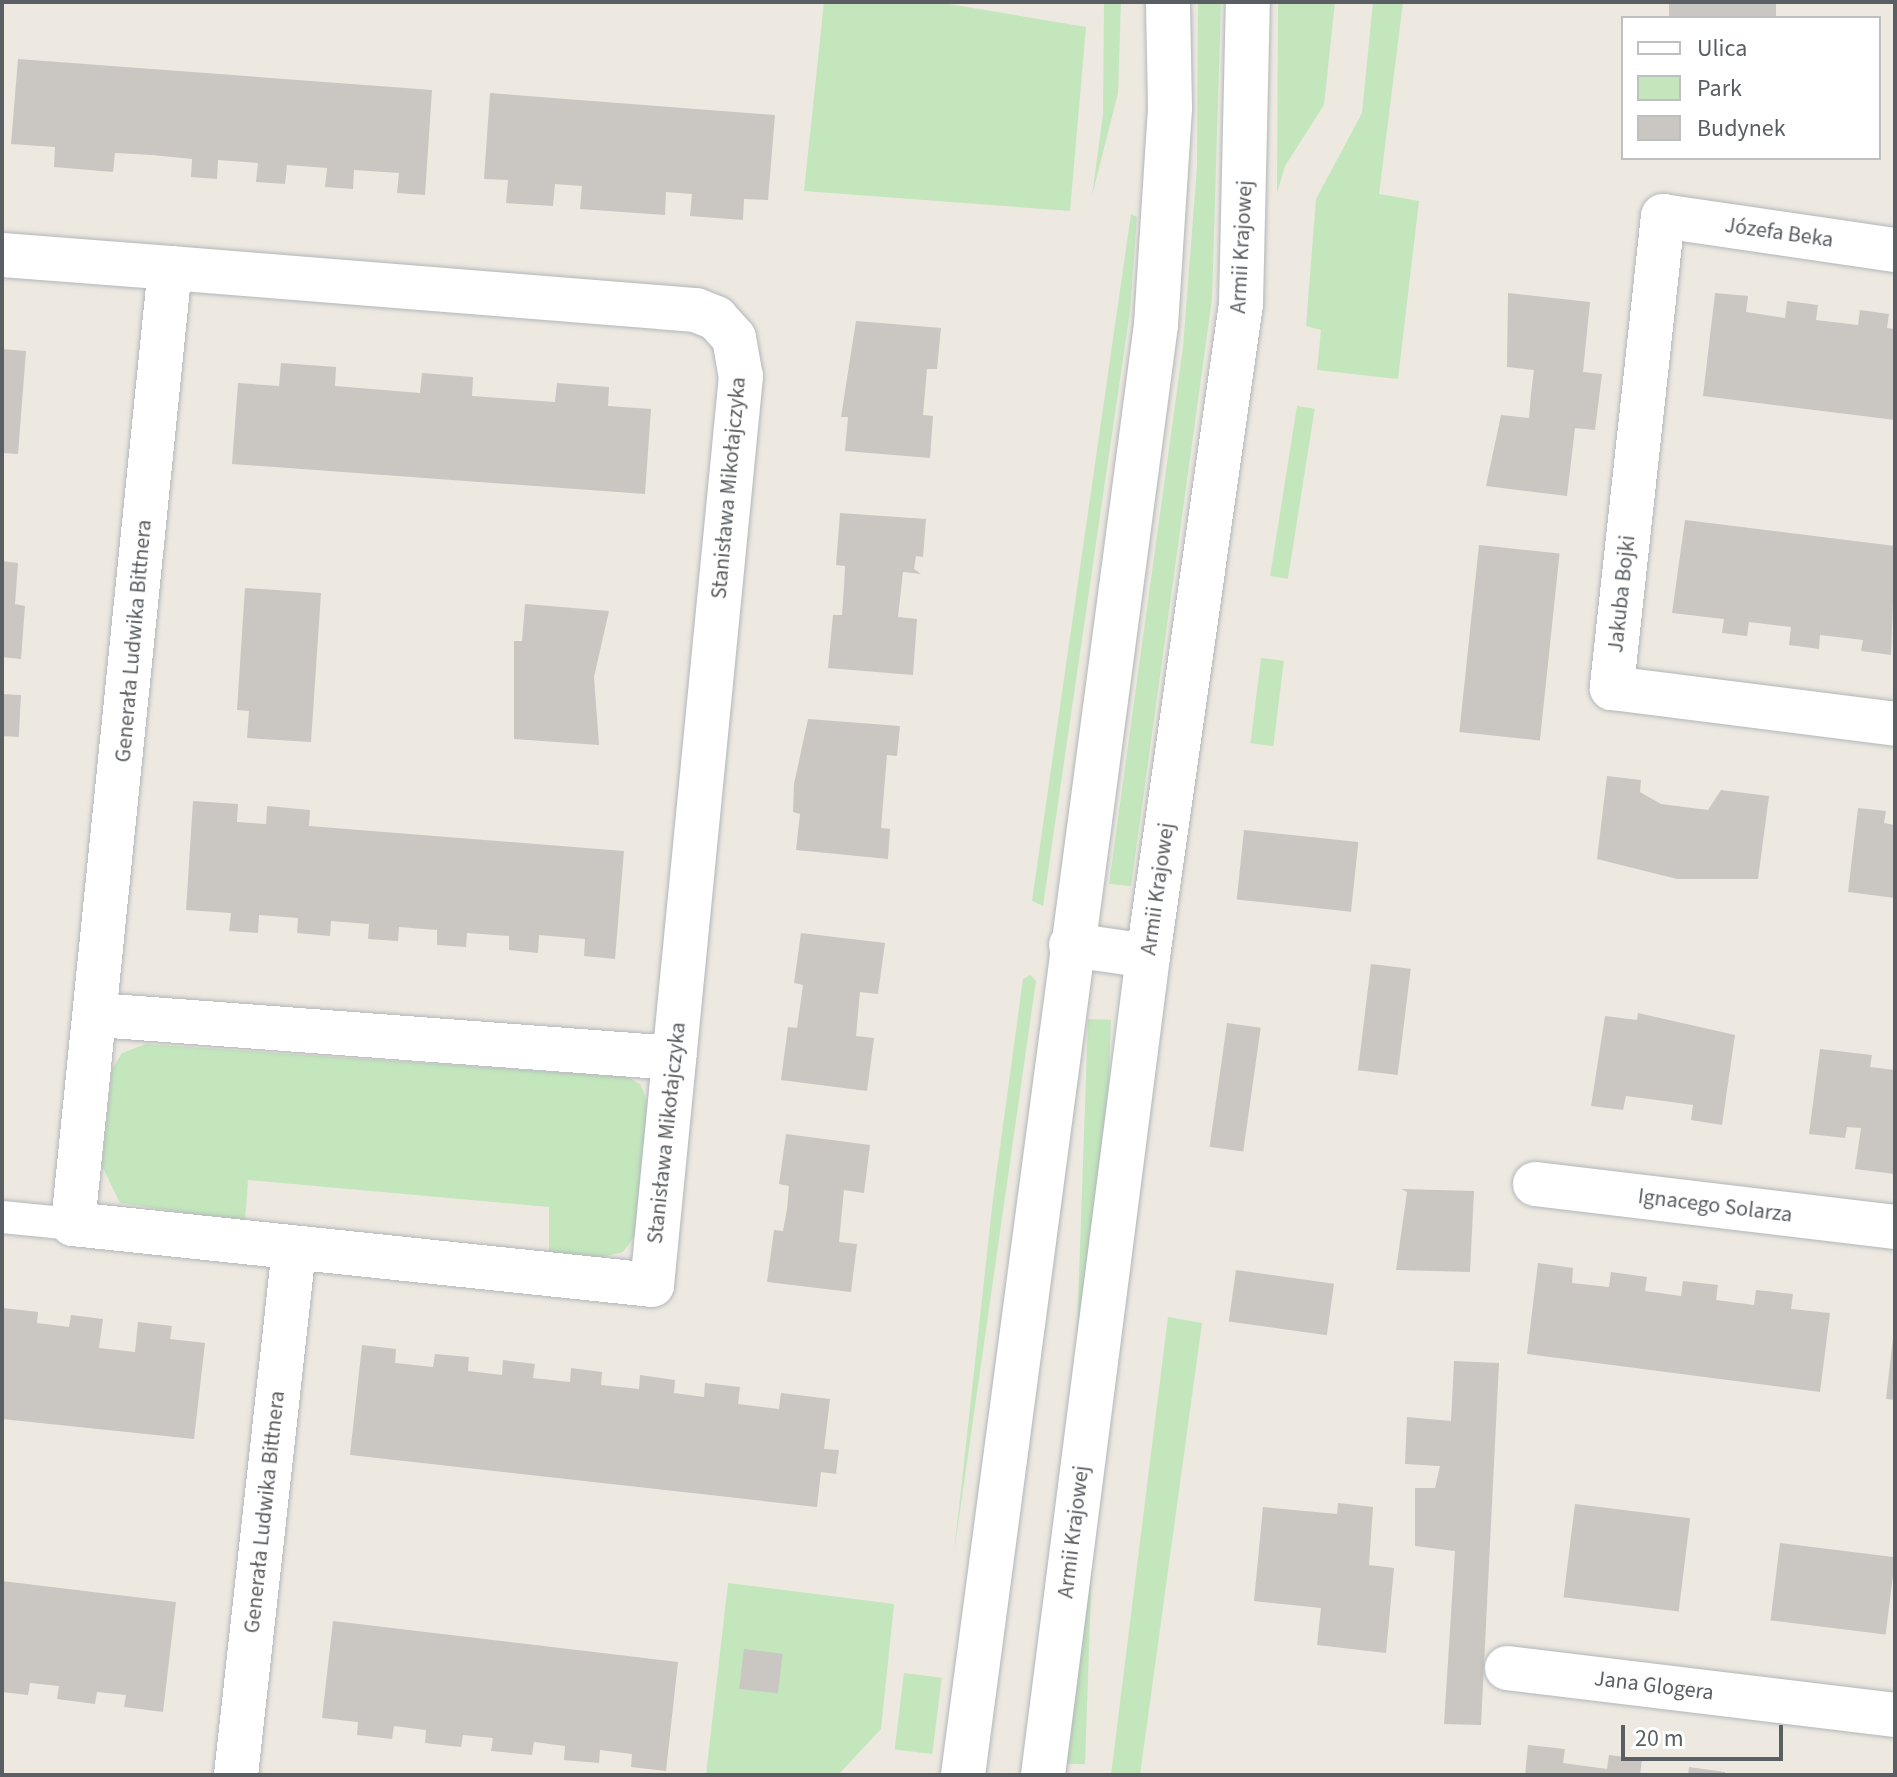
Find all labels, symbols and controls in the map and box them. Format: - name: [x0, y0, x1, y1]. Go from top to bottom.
- legend: [1621, 16, 1881, 160]
- text: Ulica: [1697, 31, 1747, 66]
- text: Park: [1697, 71, 1742, 106]
- text: Budynek: [1697, 111, 1786, 146]
- street label: Armii Krajowej: [1225, 180, 1259, 314]
- street label: Józefa Beka: [1723, 212, 1835, 254]
- street label: Stanisława Mikołajczyka: [706, 376, 752, 600]
- street label: Generała Ludwika Bittnera: [110, 518, 158, 764]
- street label: Jakuba Bojki: [1603, 534, 1641, 654]
- street label: Armii Krajowej: [1136, 821, 1180, 957]
- street label: Stanisława Mikołajczyka: [642, 1021, 692, 1245]
- street label: Ignacego Solarza: [1636, 1183, 1794, 1229]
- street label: Generała Ludwika Bittnera: [239, 1389, 291, 1635]
- street label: Armii Krajowej: [1053, 1464, 1095, 1600]
- street label: Jana Glogera: [1593, 1666, 1715, 1706]
- scale bar: [1625, 1709, 1787, 1759]
- text: 20 m: [1635, 1721, 1684, 1756]

